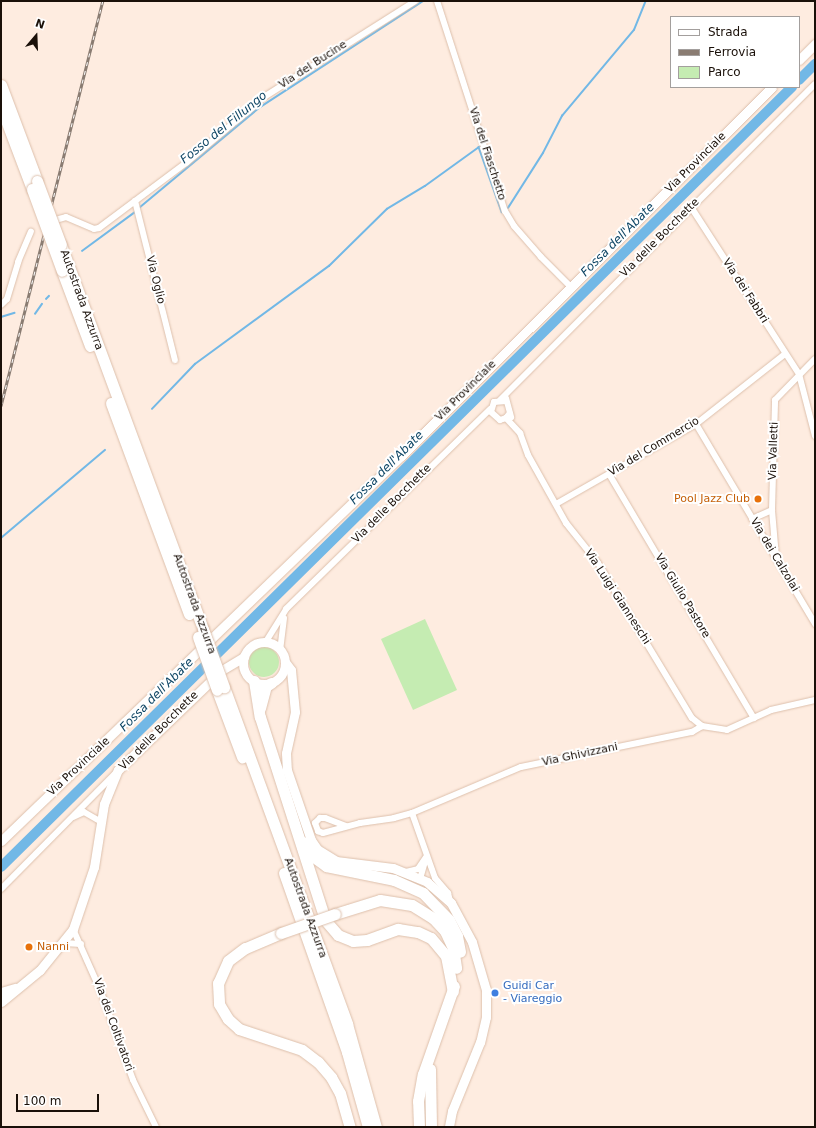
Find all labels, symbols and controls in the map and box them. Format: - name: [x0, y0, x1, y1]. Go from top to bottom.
- north arrow: [16, 16, 56, 56]
- legend: [670, 16, 800, 88]
- text: N: [34, 17, 47, 32]
- text: Strada: [708, 25, 748, 39]
- street label: Via del Bucine: [277, 38, 349, 92]
- text: Ferrovia: [708, 45, 756, 59]
- text: Parco: [708, 65, 741, 79]
- water label: Fosso del Fillungo: [178, 89, 270, 167]
- street label: Via del Fiaschetto: [466, 106, 508, 202]
- street label: Via Provinciale: [663, 130, 729, 196]
- street label: Via delle Bocchette: [618, 196, 702, 280]
- water label: Fossa dell'Abate: [578, 200, 658, 280]
- street label: Autostrada Azzurra: [57, 248, 105, 352]
- street label: Via Oglio: [143, 255, 167, 305]
- street label: Via dei Fabbri: [719, 256, 771, 326]
- street label: Via Provinciale: [433, 358, 499, 424]
- street label: Via del Commercio: [606, 415, 702, 479]
- street label: Via Valletti: [766, 422, 782, 480]
- water label: Fossa dell'Abate: [347, 428, 427, 508]
- street label: Via delle Bocchette: [350, 462, 434, 546]
- place label: Pool Jazz Club: [674, 492, 750, 506]
- marker: Pool Jazz Club: [753, 494, 763, 504]
- street label: Via dei Calzolai: [747, 516, 801, 594]
- street label: Via Luigi Gianneschi: [581, 547, 653, 647]
- street label: Via Giulio Pastore: [652, 551, 712, 641]
- street label: Autostrada Azzurra: [170, 552, 218, 656]
- water label: Fossa dell'Abate: [117, 655, 197, 735]
- street label: Via delle Bocchette: [117, 689, 201, 773]
- street label: Via Provinciale: [45, 735, 113, 799]
- street label: Via Ghivizzani: [541, 741, 619, 769]
- street label: Autostrada Azzurra: [281, 856, 329, 960]
- place label: Nanni: [37, 940, 69, 954]
- marker: Nanni: [24, 942, 34, 952]
- street label: Via dei Coltivatori: [90, 977, 136, 1073]
- place label: Guidi Car - Viareggio: [503, 980, 562, 1006]
- marker: Guidi Car - Viareggio: [490, 988, 500, 998]
- scale bar: [18, 1086, 101, 1112]
- text: 100 m: [23, 1094, 61, 1108]

